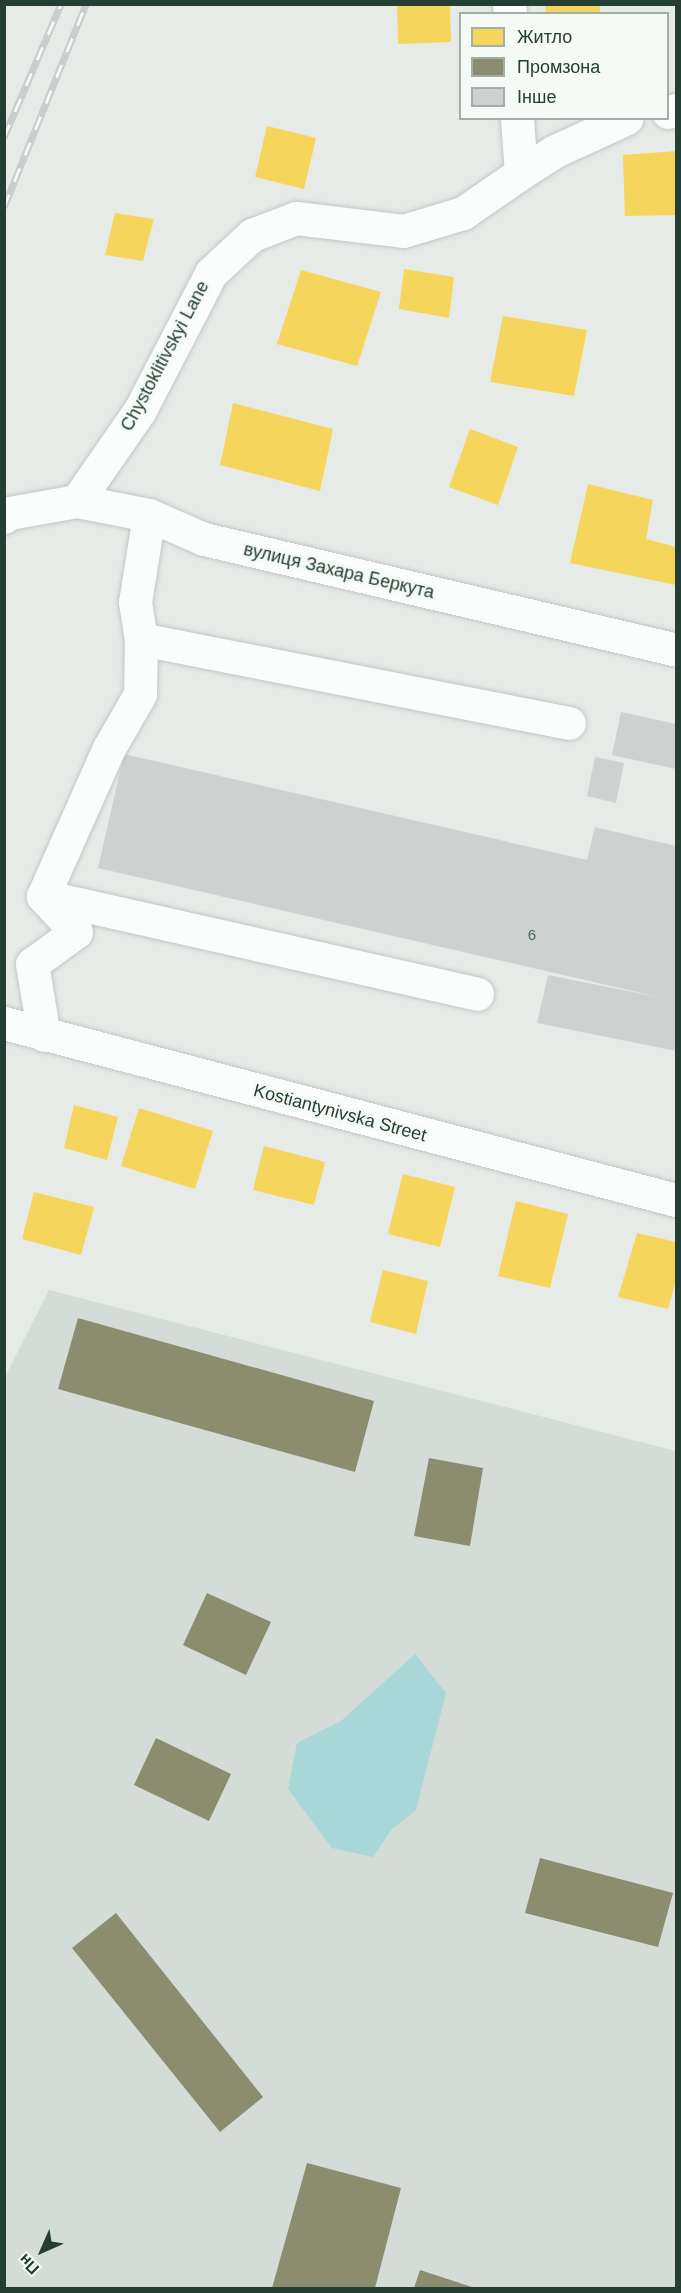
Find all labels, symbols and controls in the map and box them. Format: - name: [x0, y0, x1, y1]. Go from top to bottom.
- legend: [459, 12, 669, 120]
- text: Житло: [517, 27, 572, 47]
- text: Промзона: [517, 57, 600, 77]
- text: Інше: [517, 87, 556, 107]
- street label: Chystoklitivskyi Lane: [116, 277, 214, 435]
- street label: вулиця Захара Беркута: [242, 539, 436, 603]
- house number: 6: [528, 926, 536, 944]
- street label: Kostiantynivska Street: [251, 1080, 429, 1146]
- north arrow: [12, 2221, 72, 2281]
- text: Пн: [15, 2251, 42, 2278]

